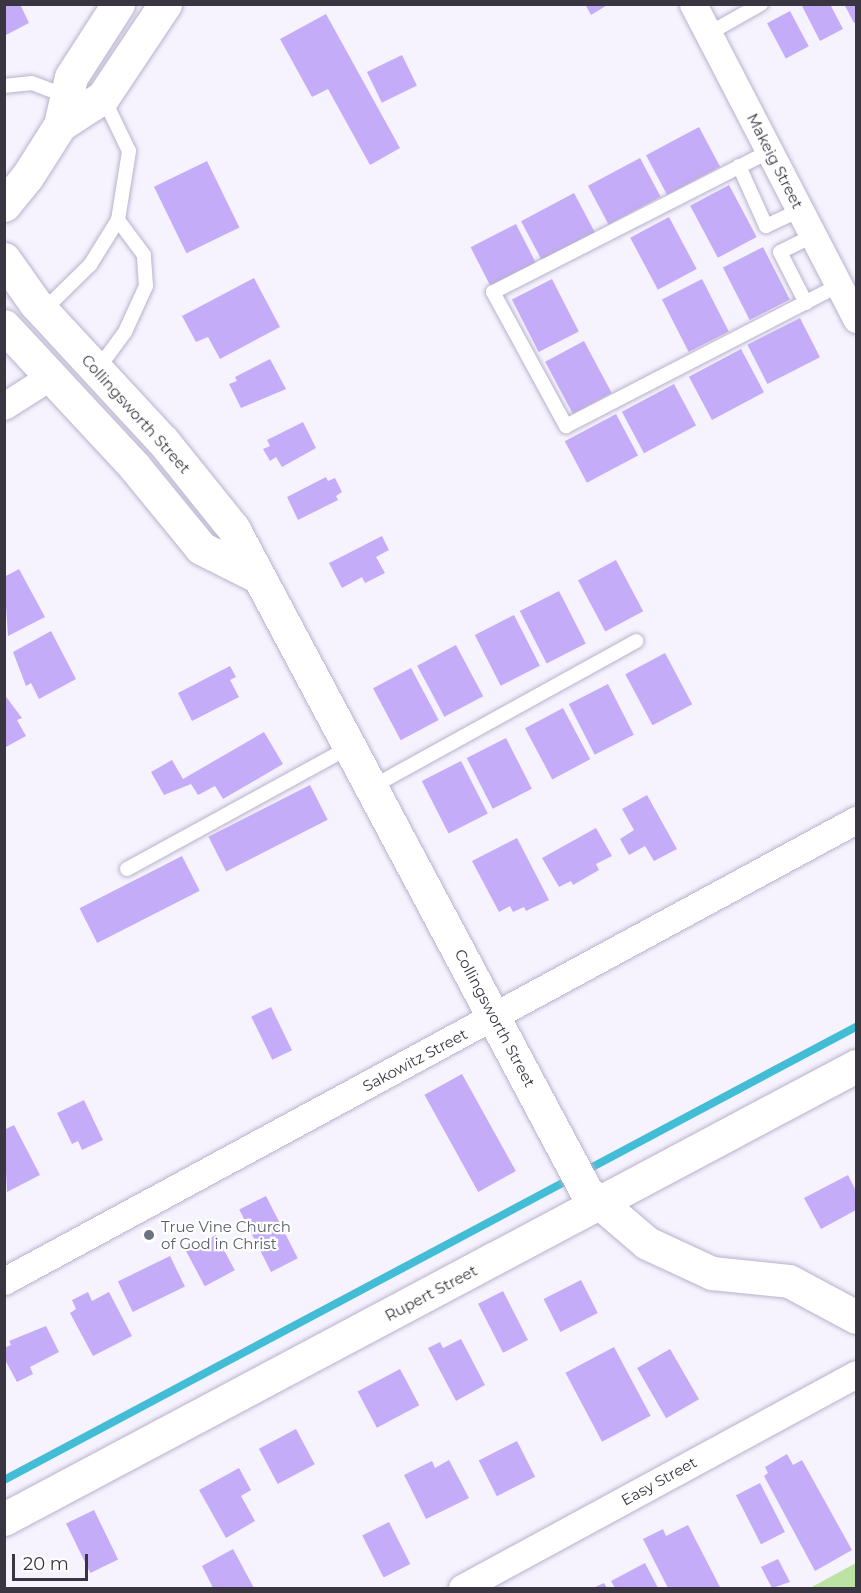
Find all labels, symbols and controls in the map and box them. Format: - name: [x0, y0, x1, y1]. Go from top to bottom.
- street label: Makeig Street: [743, 110, 807, 212]
- street label: Collingsworth Street: [78, 351, 194, 477]
- street label: Collingsworth Street: [451, 946, 539, 1090]
- street label: Sakowitz Street: [360, 1025, 470, 1095]
- place label: True Vine Church of God in Christ: [161, 1217, 291, 1252]
- marker: True Vine Church of God in Christ: [142, 1228, 156, 1242]
- street label: Rupert Street: [382, 1261, 480, 1325]
- street label: Easy Street: [618, 1453, 700, 1509]
- scale bar: [15, 1542, 92, 1580]
- text: 20 m: [23, 1553, 69, 1575]

